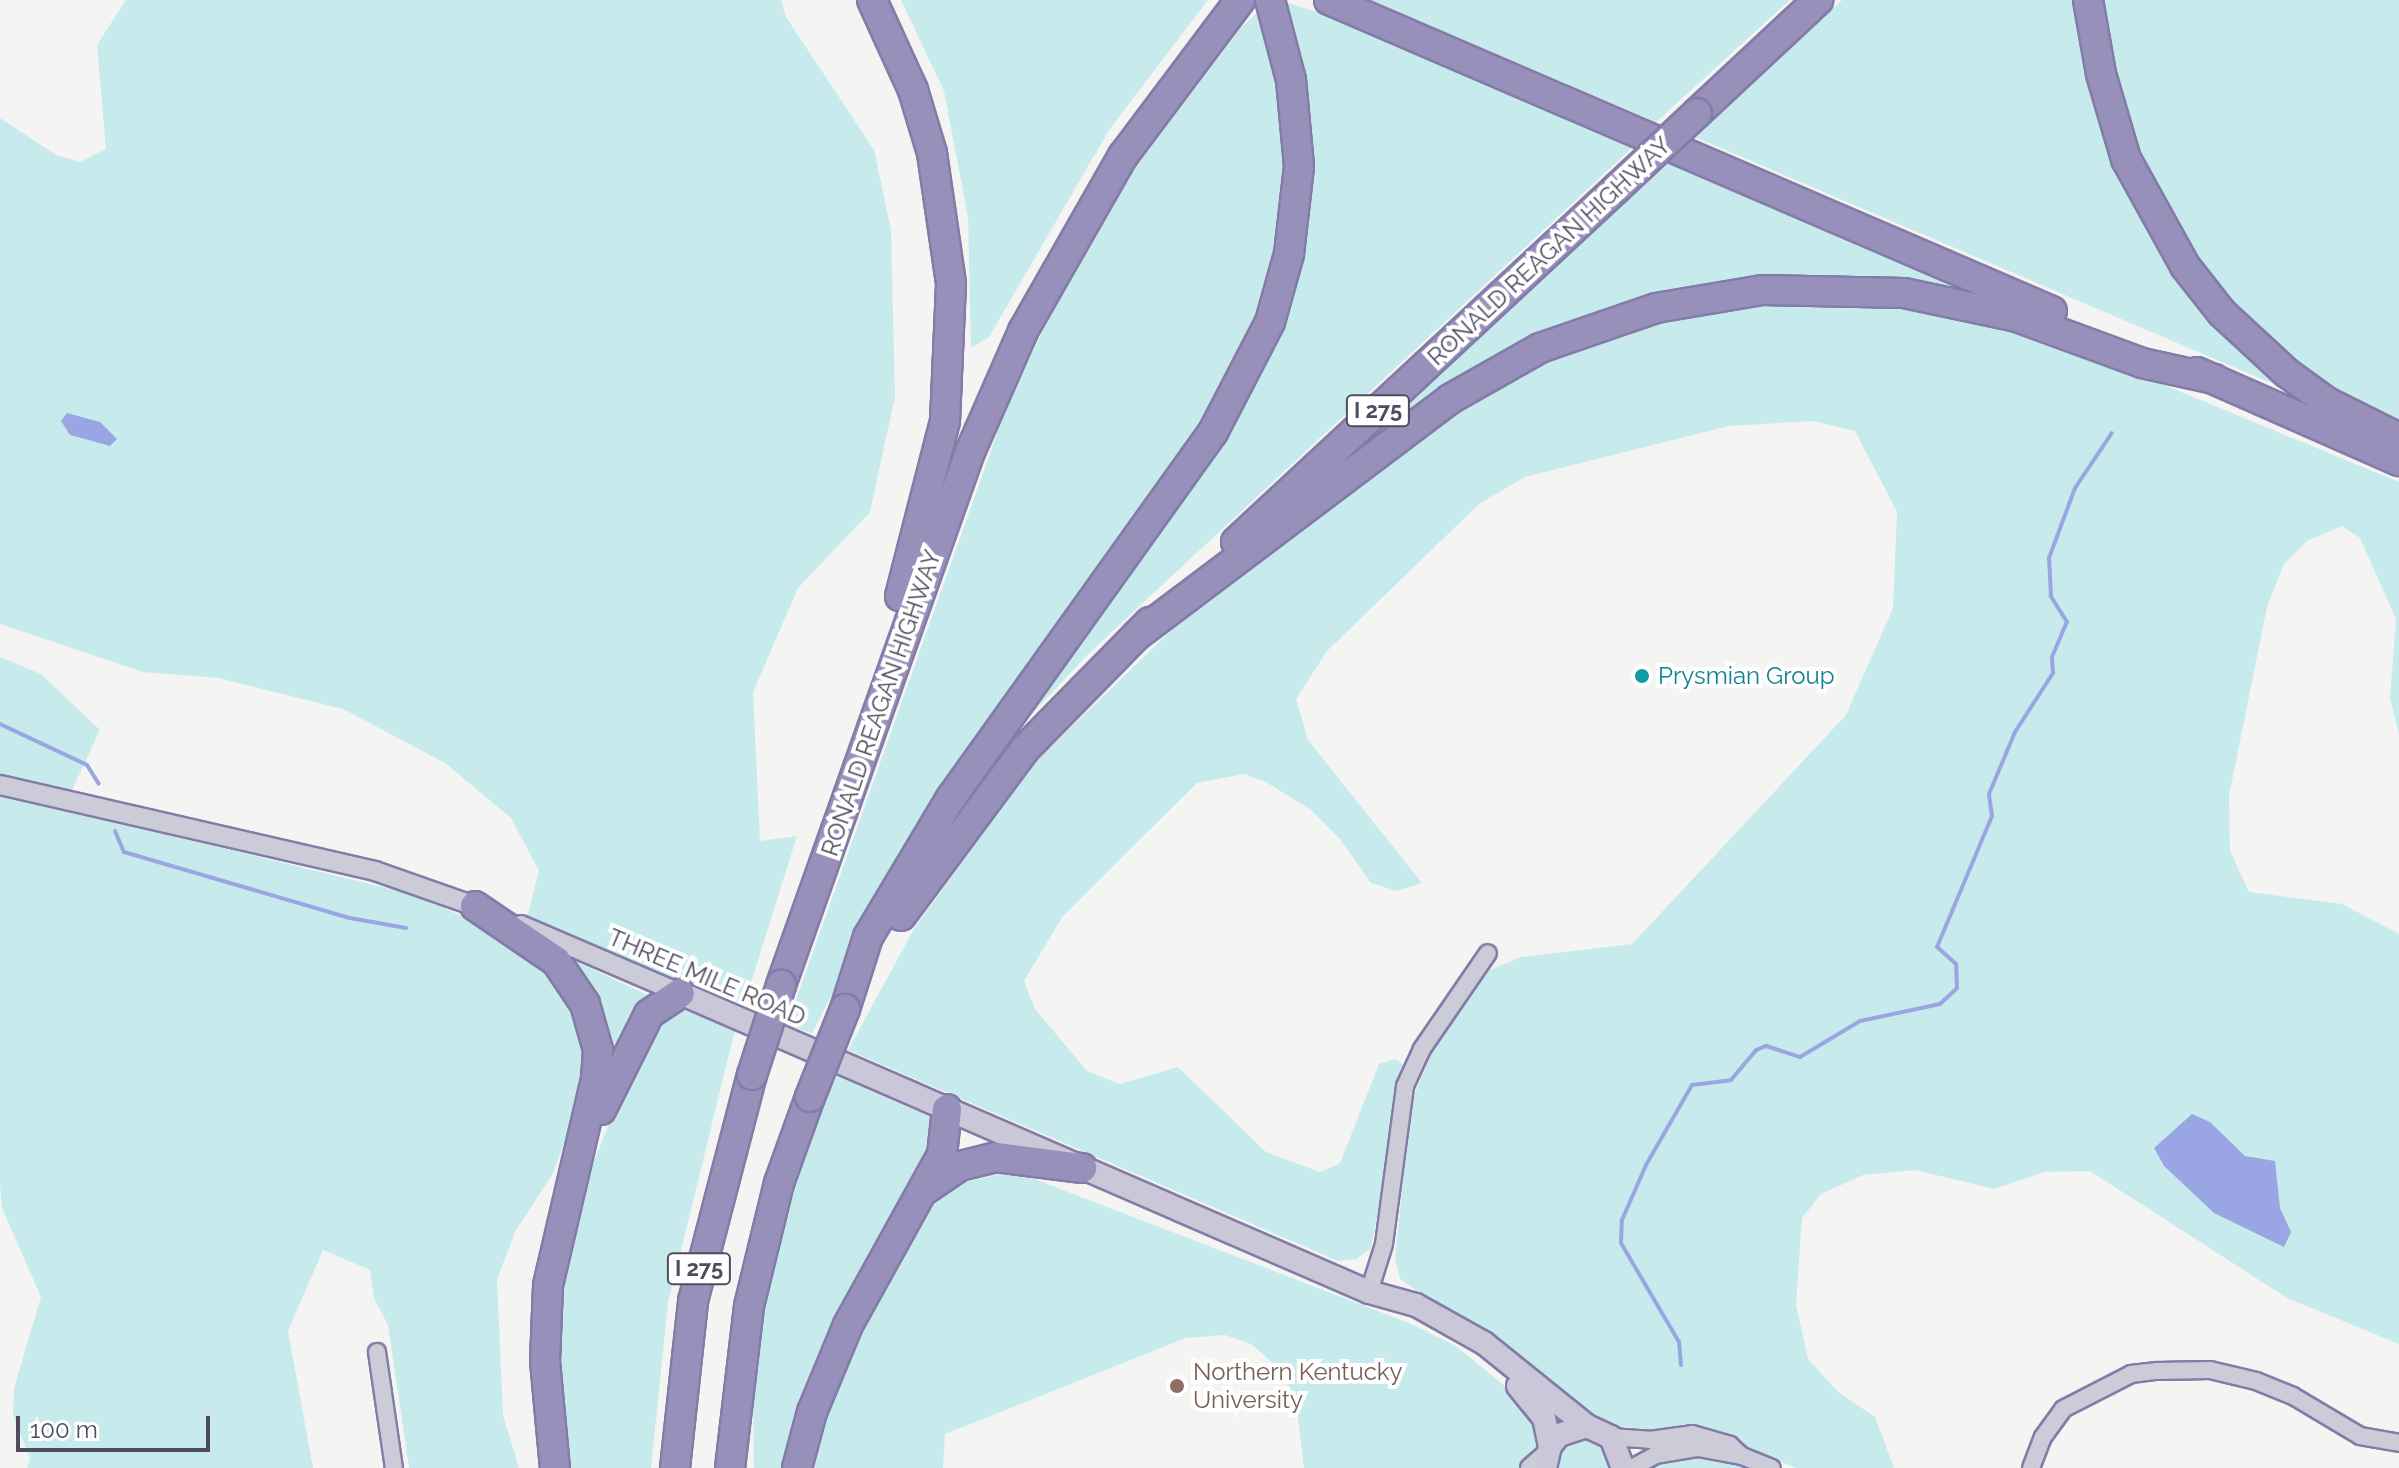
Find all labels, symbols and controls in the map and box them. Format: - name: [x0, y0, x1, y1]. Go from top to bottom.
- street label: RONALD REAGAN HIGHWAY: [1421, 131, 1677, 371]
- road number: I 275: [1344, 393, 1412, 429]
- street label: RONALD REAGAN HIGHWAY: [815, 546, 947, 860]
- place label: Prysmian Group: [1658, 662, 1835, 690]
- marker: Prysmian Group: [1633, 667, 1651, 685]
- street label: THREE MILE ROAD: [604, 922, 810, 1032]
- road number: I 275: [665, 1251, 733, 1287]
- place label: Northern Kentucky University: [1193, 1358, 1403, 1414]
- marker: Northern Kentucky University: [1168, 1377, 1186, 1395]
- scale bar: [20, 1400, 214, 1450]
- text: 100 m: [30, 1415, 98, 1444]

